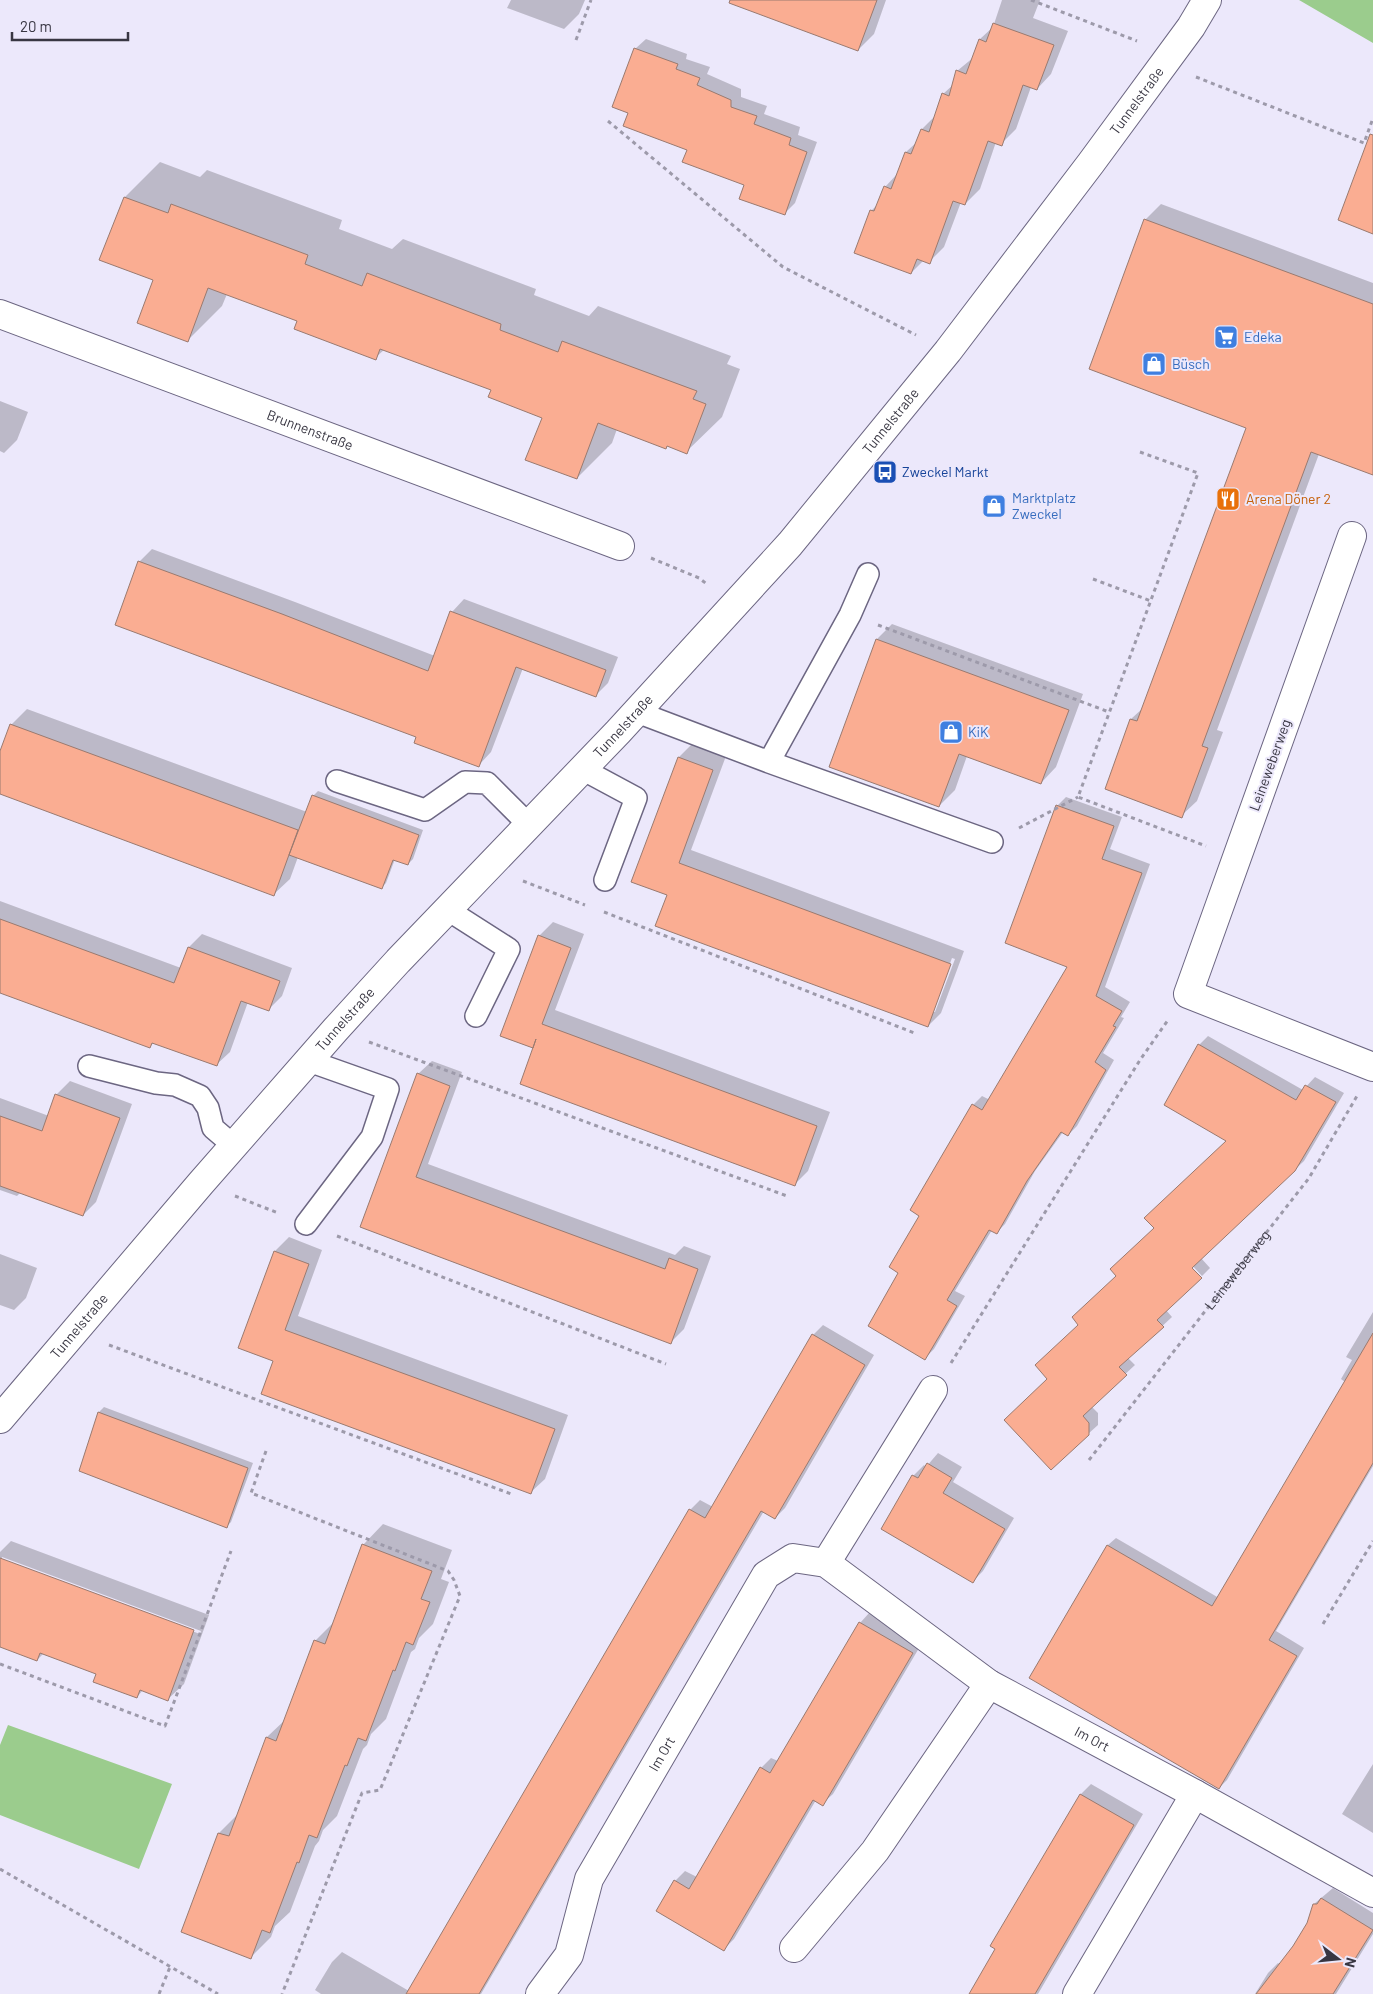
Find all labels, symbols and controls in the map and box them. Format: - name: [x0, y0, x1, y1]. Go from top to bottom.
- scale bar: [12, 10, 129, 42]
- text: 20 m: [20, 17, 52, 35]
- street label: Tunnelstraße: [1106, 63, 1167, 138]
- supermarket icon: Edeka: [1213, 324, 1239, 350]
- place label: Edeka: [1244, 328, 1282, 345]
- shop icon: Büsch: [1141, 351, 1167, 377]
- place label: Büsch: [1172, 355, 1210, 372]
- street label: Tunnelstraße: [858, 384, 922, 457]
- street label: Brunnenstraße: [265, 406, 356, 453]
- bus stop icon: Zweckel Markt: [872, 459, 898, 485]
- place label: Zweckel Markt: [902, 463, 989, 480]
- restaurant icon: Arena Döner 2: [1215, 486, 1241, 512]
- place label: Marktplatz Zweckel: [1012, 489, 1076, 522]
- place label: Arena Döner 2: [1246, 490, 1331, 507]
- shop icon: Marktplatz Zweckel: [981, 493, 1007, 519]
- street label: Tunnelstraße: [589, 691, 656, 761]
- street label: Leineweberweg: [1245, 717, 1294, 813]
- shop icon: KiK: [938, 719, 964, 745]
- place label: KiK: [968, 723, 989, 740]
- street label: Tunnelstraße: [312, 984, 378, 1054]
- street label: Leineweberweg: [1200, 1226, 1273, 1313]
- street label: Tunnelstraße: [46, 1290, 111, 1362]
- street label: Im Ort: [1072, 1722, 1113, 1755]
- street label: Im Ort: [645, 1733, 678, 1774]
- north arrow: [1313, 1934, 1363, 1984]
- text: N: [1342, 1956, 1360, 1970]

